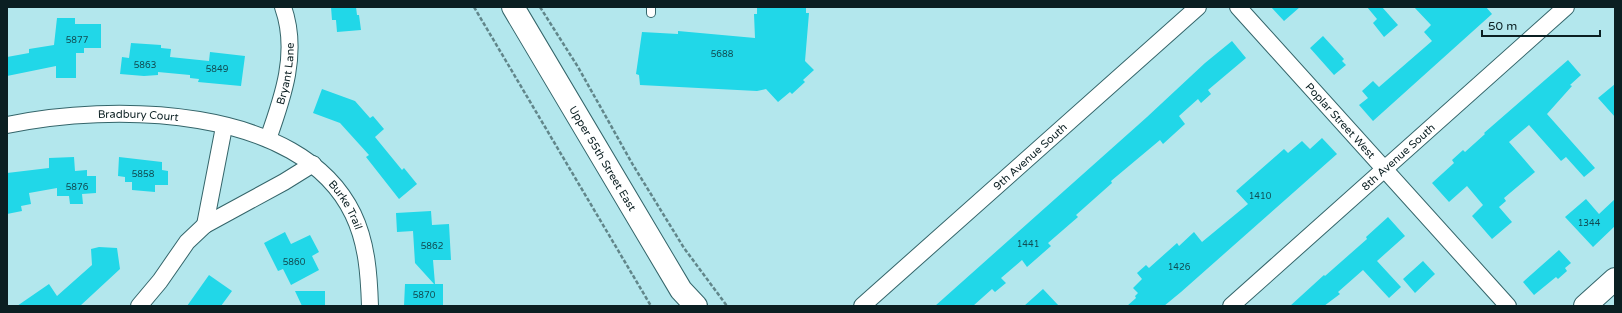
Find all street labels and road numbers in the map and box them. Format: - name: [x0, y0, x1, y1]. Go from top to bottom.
- street label: Bryant Lane: [273, 42, 296, 106]
- street label: Poplar Street West: [1303, 80, 1378, 161]
- street label: Upper 55th Street East: [567, 103, 639, 213]
- street label: Bradbury Court: [98, 107, 179, 124]
- street label: 9th Avenue South: [991, 120, 1070, 193]
- street label: 8th Avenue South: [1359, 121, 1438, 193]
- street label: Burke Trail: [326, 177, 365, 231]

